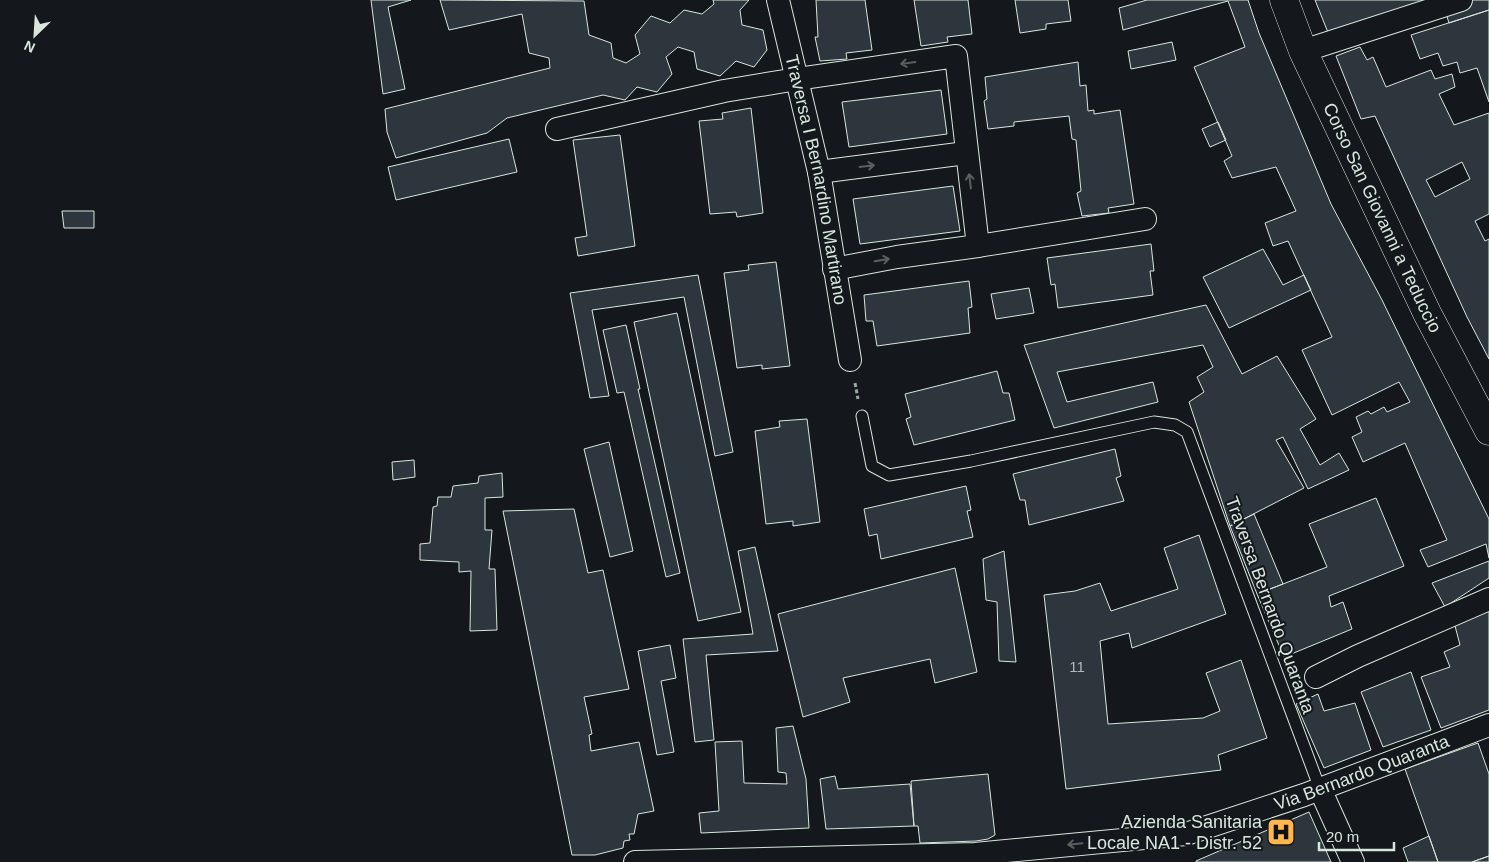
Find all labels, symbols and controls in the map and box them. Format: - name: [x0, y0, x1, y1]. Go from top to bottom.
- north arrow: [10, 10, 60, 60]
- text: N: [22, 37, 37, 56]
- street label: Traversa I Bernardino Martirano: [781, 53, 851, 306]
- one-way arrow: [900, 58, 916, 68]
- street label: Corso San Giovanni a Teduccio: [1319, 100, 1445, 336]
- one-way arrow: [859, 161, 875, 171]
- one-way arrow: [965, 173, 975, 189]
- one-way arrow: [873, 254, 889, 264]
- street label: Traversa Bernardo Quaranta: [1221, 494, 1319, 717]
- house number: 11: [1069, 658, 1085, 675]
- street label: Via Bernardo Quaranta: [1272, 731, 1453, 814]
- place label: Azienda Sanitaria Locale NA1 - Distr. 52: [1087, 812, 1263, 853]
- hospital icon: Azienda Sanitaria Locale NA1 - Distr. 52: [1266, 817, 1296, 847]
- scale bar: [1319, 820, 1394, 852]
- text: 20 m: [1326, 828, 1359, 845]
- one-way arrow: [1067, 840, 1083, 849]

